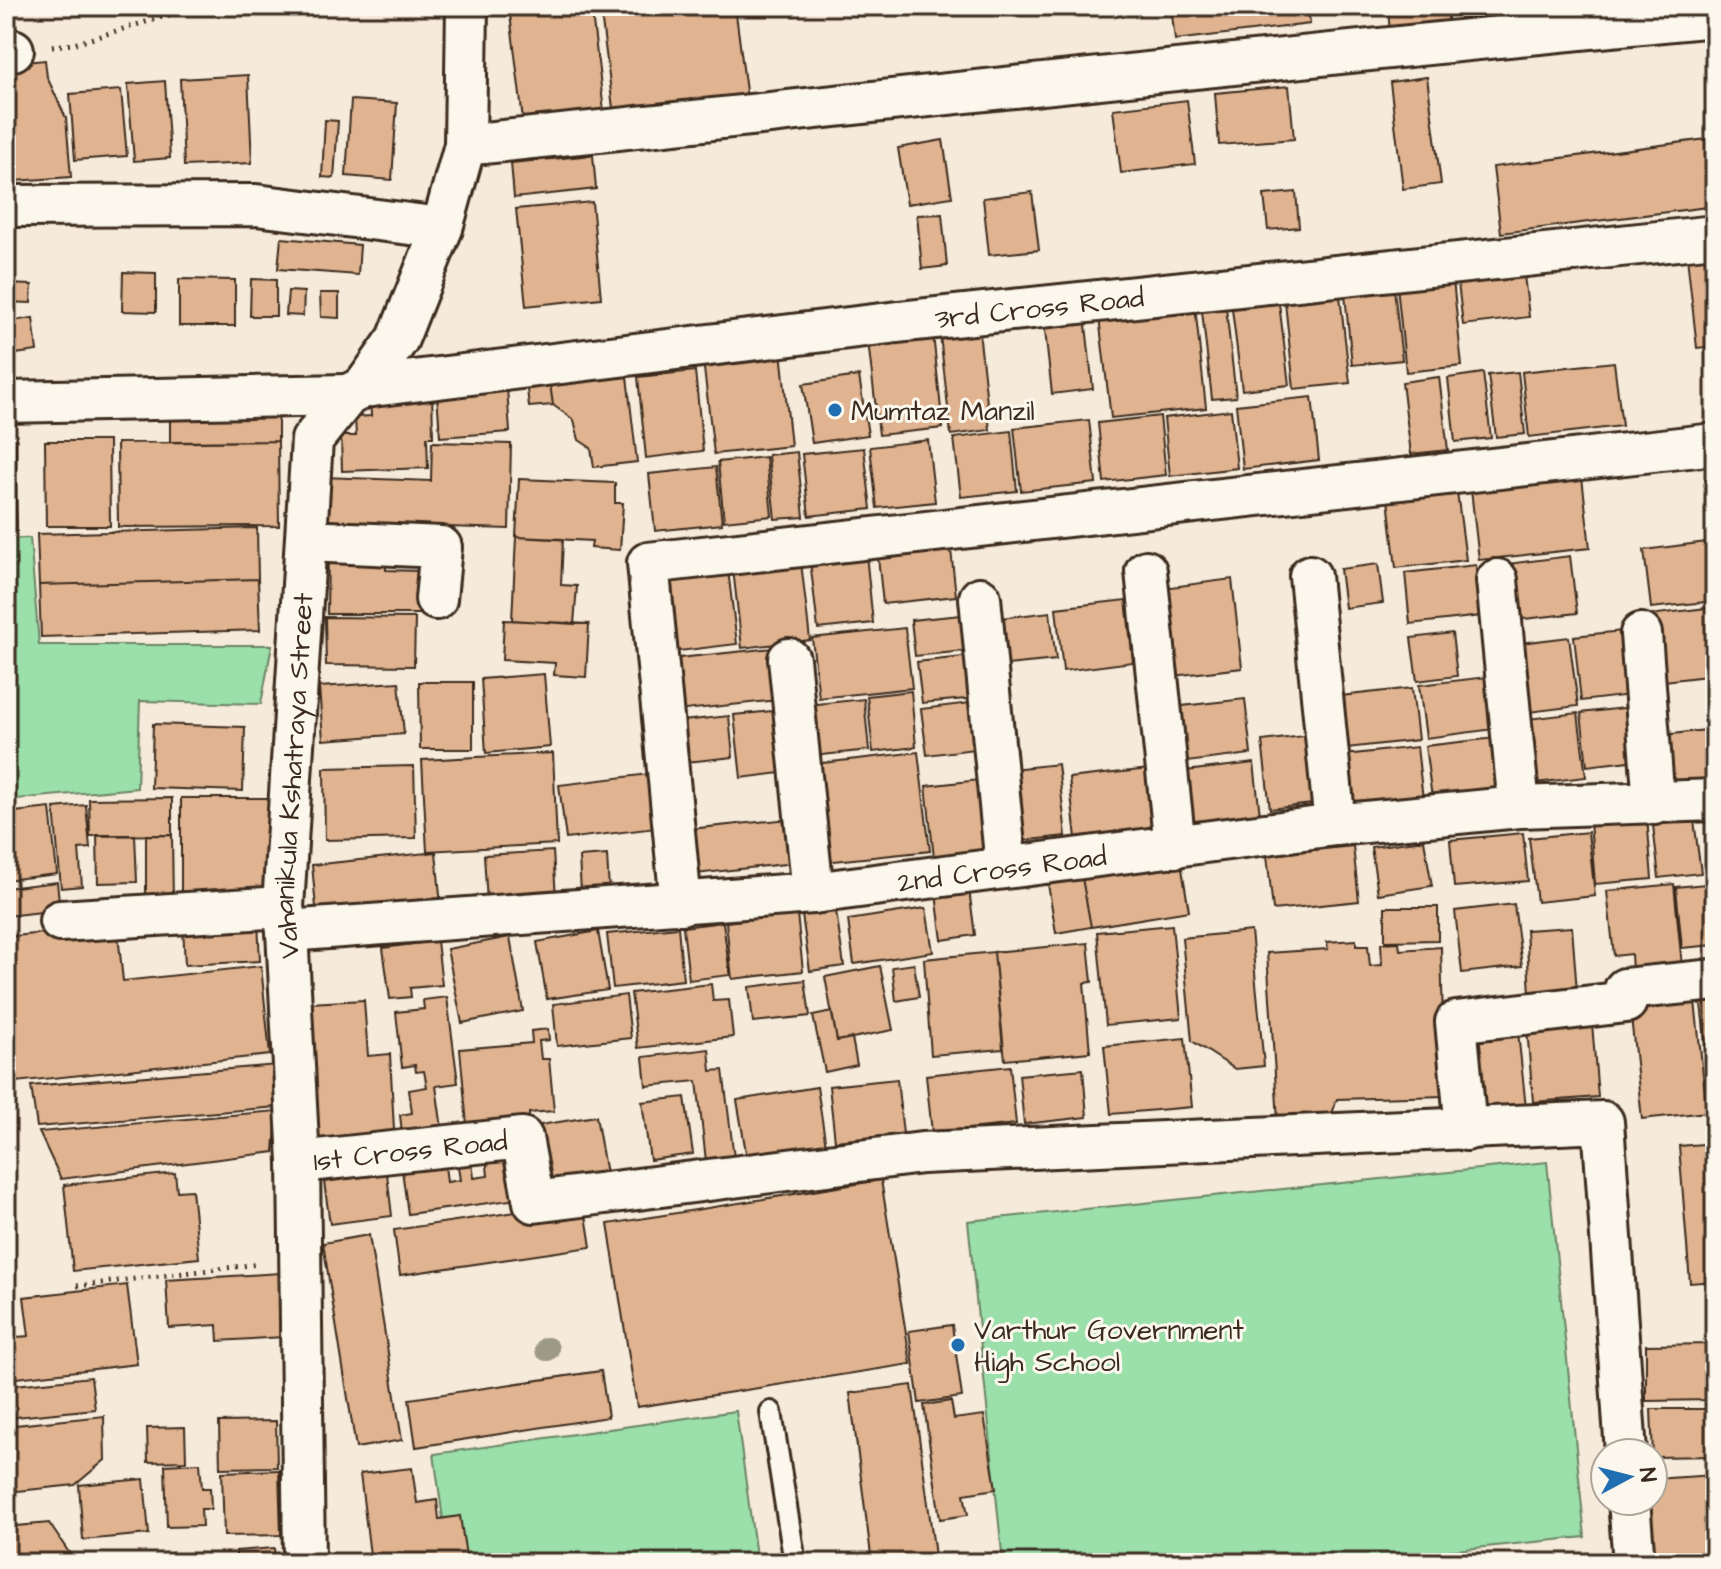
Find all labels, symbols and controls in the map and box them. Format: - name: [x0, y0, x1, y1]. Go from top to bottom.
- street label: 3rd Cross Road: [933, 278, 1146, 339]
- place label: Mumtaz Manzil: [851, 392, 1035, 431]
- marker: Mumtaz Manzil: [826, 401, 844, 419]
- street label: Vahanikula Kshatraya Street: [265, 591, 324, 960]
- street label: 2nd Cross Road: [895, 837, 1109, 903]
- street label: 1st Cross Road: [312, 1122, 509, 1181]
- place label: Varthur Government High School: [974, 1311, 1245, 1383]
- marker: Varthur Government High School: [949, 1336, 967, 1354]
- north arrow: [1589, 1437, 1669, 1517]
- text: N: [1631, 1466, 1664, 1484]

